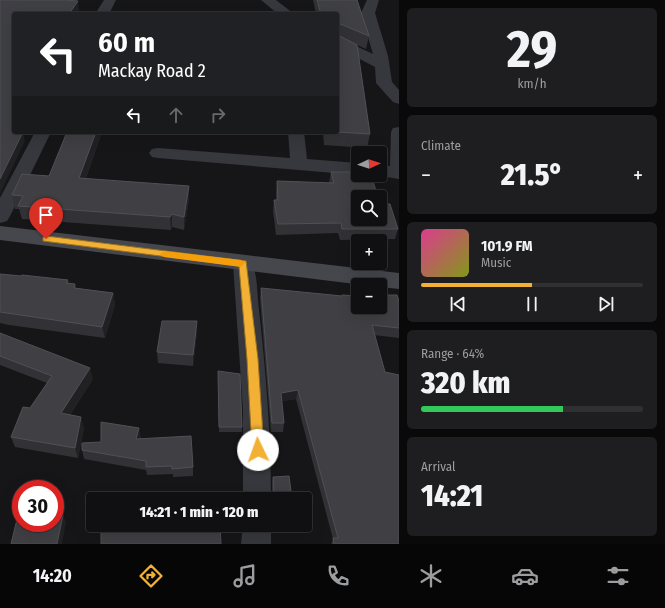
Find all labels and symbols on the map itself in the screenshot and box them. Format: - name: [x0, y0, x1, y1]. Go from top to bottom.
- north arrow: [351, 146, 387, 182]
- pin: [29, 198, 63, 239]
- position arrow: [237, 429, 279, 471]
- speed limit sign: 30: [12, 480, 64, 532]

